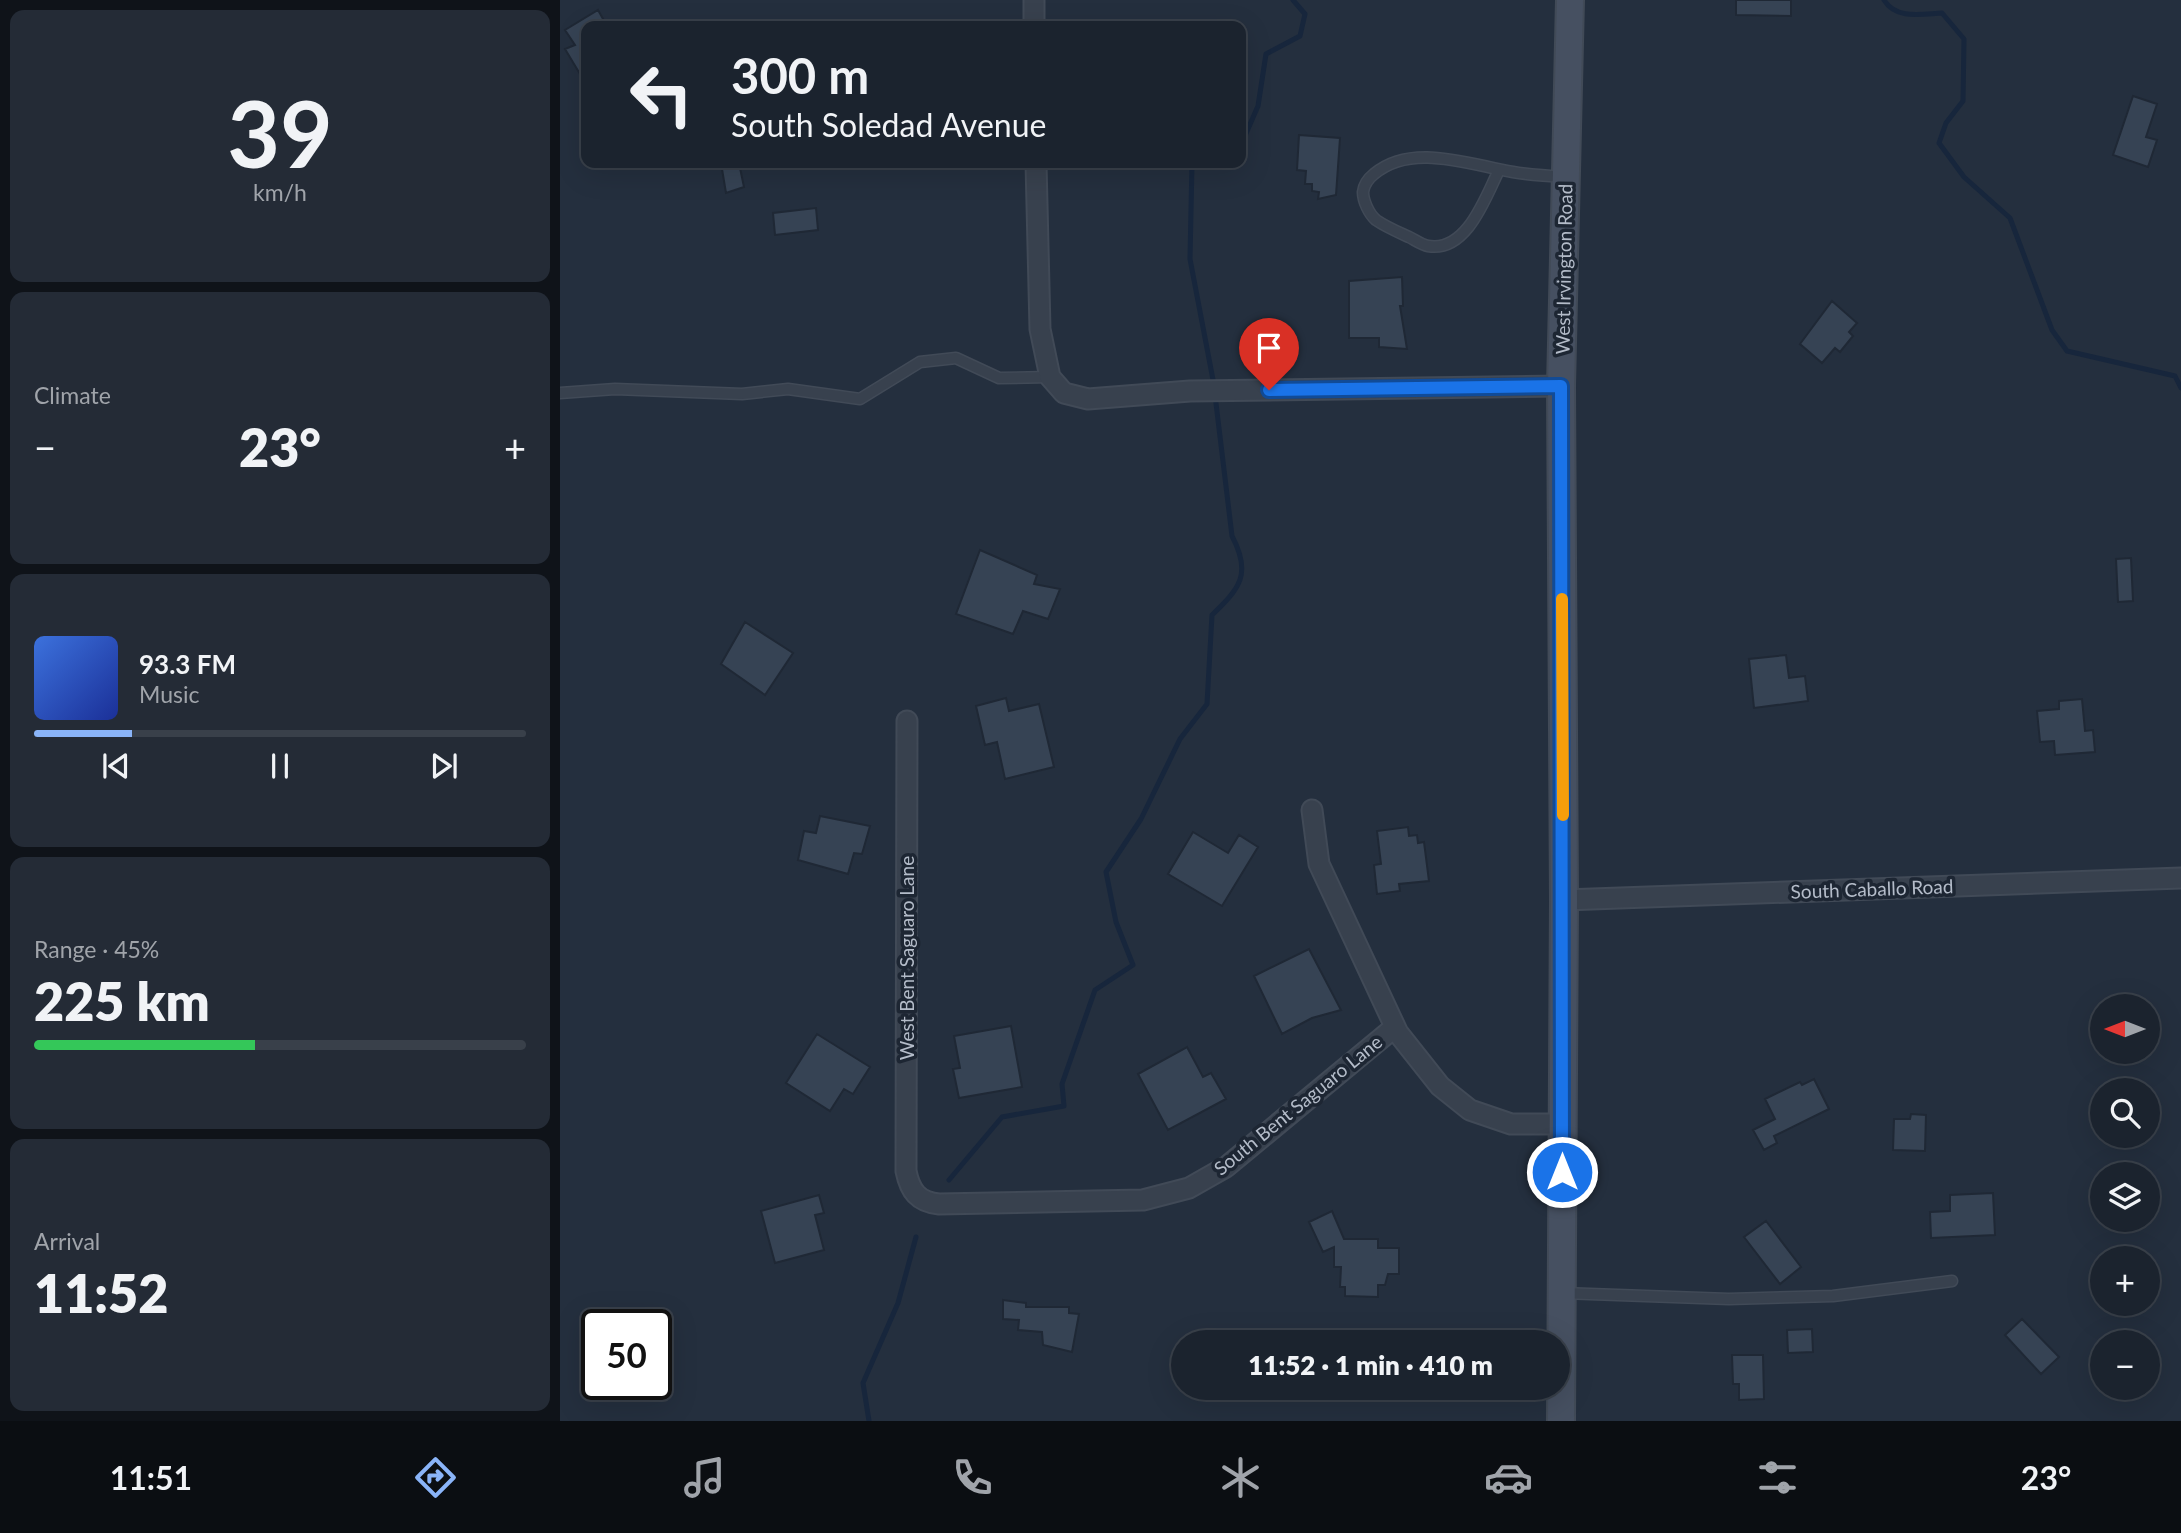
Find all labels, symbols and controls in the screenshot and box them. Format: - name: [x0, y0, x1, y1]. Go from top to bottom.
- text: 300 m: [731, 46, 869, 104]
- icon: left: [616, 49, 707, 140]
- text: 39: [227, 78, 333, 187]
- text: South Soledad Avenue: [731, 105, 1046, 144]
- text: km/h: [253, 178, 307, 206]
- street label: West Irvington Road: [1551, 183, 1576, 354]
- pin: [1239, 318, 1299, 390]
- icon: arrive: [1250, 329, 1288, 367]
- text: Climate: [34, 381, 111, 409]
- text: 23°: [239, 416, 321, 478]
- text: −: [34, 424, 56, 470]
- text: +: [504, 424, 526, 470]
- text: 93.3 FM: [139, 648, 236, 680]
- text: Music: [139, 680, 199, 708]
- icon: previous: [97, 747, 135, 785]
- icon: pause: [261, 747, 299, 785]
- icon: next: [425, 747, 463, 785]
- street label: West Bent Saguaro Lane: [895, 856, 918, 1060]
- street label: South Caballo Road: [1790, 874, 1954, 903]
- text: Range · 45%: [34, 935, 159, 963]
- text: 225 km: [34, 970, 210, 1032]
- north arrow: [2090, 994, 2160, 1064]
- map controls: [2090, 994, 2160, 1400]
- street label: South Bent Saguaro Lane: [1209, 1030, 1386, 1180]
- button: search: [2090, 1078, 2160, 1148]
- position arrow: [1525, 1135, 1599, 1209]
- button: layers: [2090, 1162, 2160, 1232]
- text: Arrival: [34, 1227, 100, 1255]
- button: +: [2090, 1246, 2160, 1316]
- text: 11:52: [34, 1262, 168, 1324]
- speed limit sign: 50: [581, 1309, 672, 1400]
- button: −: [2090, 1330, 2160, 1400]
- text: 11:52 · 1 min · 410 m: [1248, 1349, 1493, 1381]
- icon: directions: [411, 1453, 460, 1502]
- icon: music: [680, 1453, 729, 1502]
- icon: phone: [948, 1453, 997, 1502]
- icon: climate: [1216, 1453, 1265, 1502]
- icon: car: [1484, 1453, 1533, 1502]
- icon: filters: [1753, 1453, 1802, 1502]
- text: 11:51: [110, 1458, 192, 1497]
- text: 23°: [2021, 1458, 2071, 1497]

